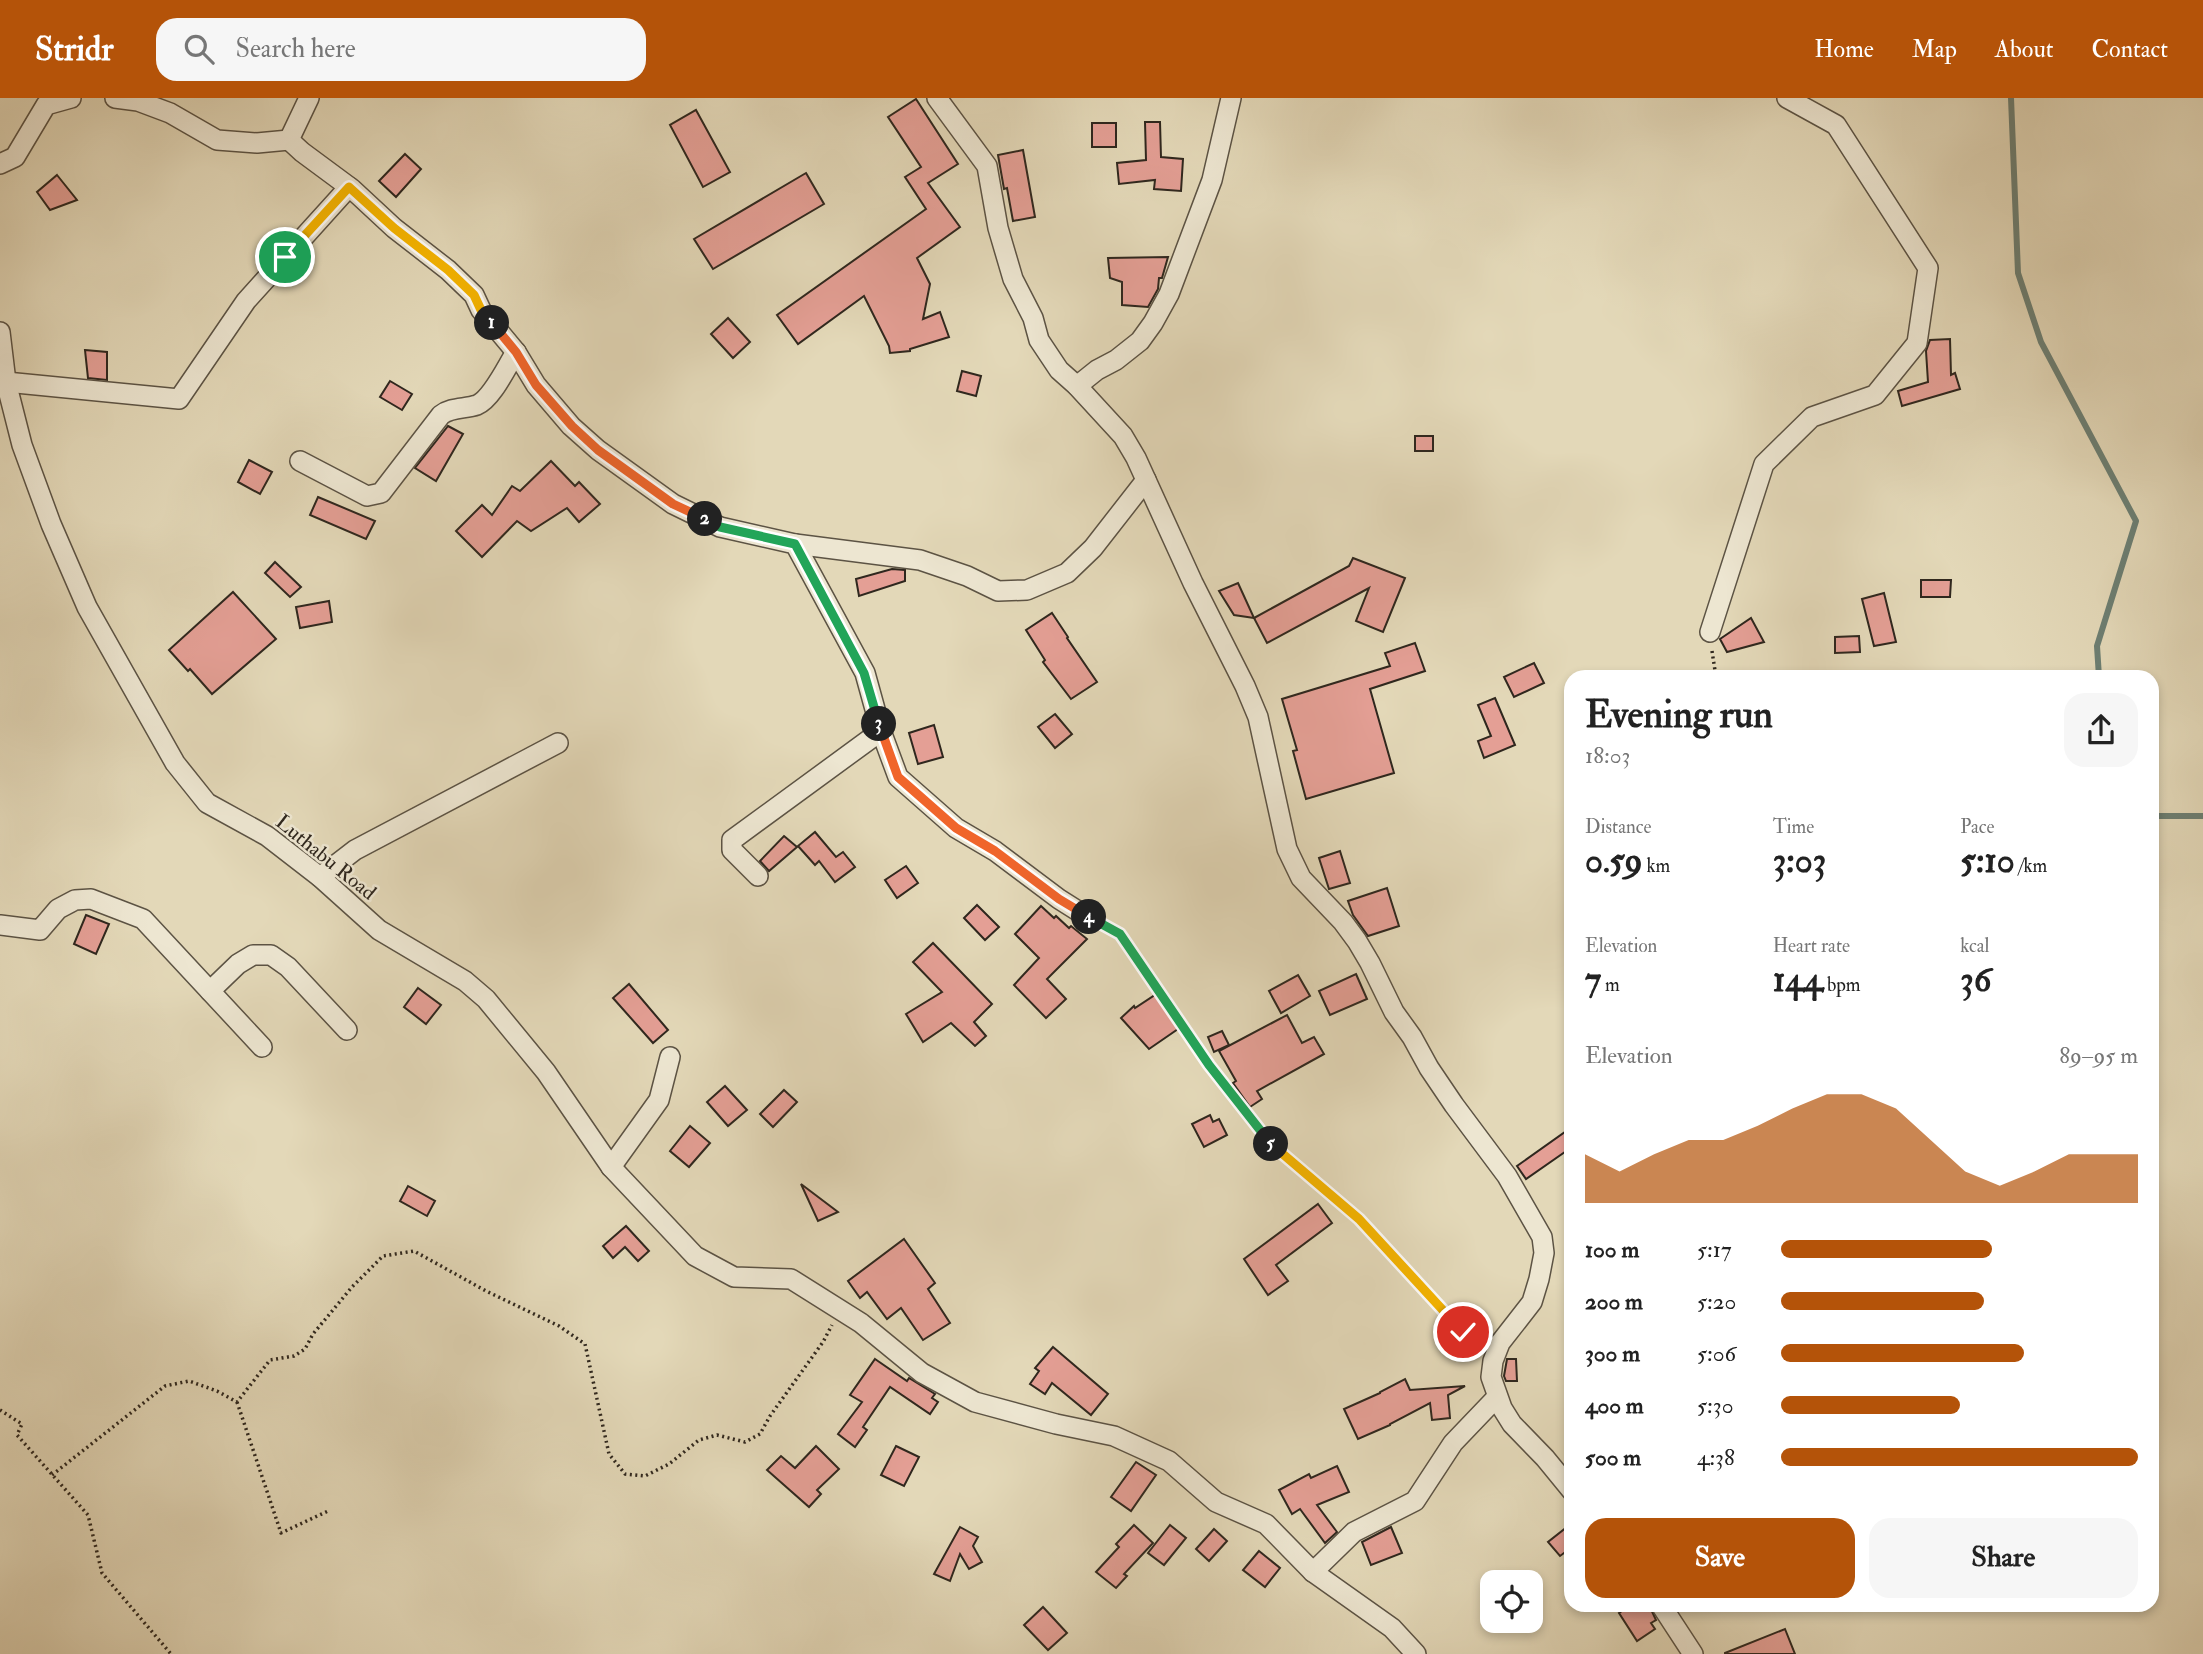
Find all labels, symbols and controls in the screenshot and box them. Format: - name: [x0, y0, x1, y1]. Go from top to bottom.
- search box: [156, 18, 646, 81]
- text: Stridr: [35, 29, 114, 70]
- icon: search: [180, 30, 218, 68]
- text: Search here: [236, 33, 356, 65]
- text: Home: [1814, 34, 1874, 65]
- text: Map: [1912, 34, 1957, 65]
- text: About: [1995, 34, 2054, 65]
- text: Contact: [2092, 34, 2168, 65]
- pin: [255, 227, 315, 287]
- icon: arrive: [266, 238, 304, 276]
- pin: 1: [475, 306, 510, 341]
- text: 1: [488, 310, 495, 334]
- pin: 2: [688, 502, 722, 536]
- text: 2: [700, 506, 709, 530]
- text: Evening run: [1585, 691, 1773, 739]
- button: share: [2064, 693, 2138, 767]
- pin: 3: [862, 706, 896, 742]
- text: 3: [875, 711, 882, 735]
- text: 18:03: [1585, 741, 1630, 770]
- street label: Luthabu Road: [270, 809, 382, 907]
- text: Distance: [1585, 815, 1651, 839]
- text: Time: [1773, 815, 1814, 839]
- text: Pace: [1960, 815, 1994, 839]
- text: 0.59: [1585, 839, 1643, 883]
- text: 3:03: [1773, 839, 1826, 883]
- text: 5:10: [1960, 839, 2015, 883]
- text: km: [1643, 854, 1670, 878]
- text: /km: [2015, 854, 2047, 878]
- pin: 4: [1072, 900, 1106, 934]
- text: 4: [1083, 904, 1094, 928]
- text: Elevation: [1585, 934, 1657, 958]
- text: Heart rate: [1773, 934, 1850, 958]
- text: kcal: [1960, 934, 1989, 958]
- text: 7: [1585, 958, 1601, 1002]
- text: 144: [1773, 958, 1823, 1002]
- text: 36: [1960, 958, 1991, 1002]
- text: m: [1601, 973, 1620, 997]
- text: bpm: [1823, 973, 1861, 997]
- text: Elevation: [1585, 1041, 1673, 1070]
- text: 89–95 m: [2059, 1041, 2138, 1070]
- pin: 5: [1254, 1126, 1288, 1162]
- text: 5: [1266, 1131, 1275, 1155]
- text: 100 m: [1585, 1235, 1639, 1264]
- text: 5:17: [1697, 1235, 1732, 1264]
- text: 200 m: [1585, 1287, 1643, 1316]
- text: 5:20: [1697, 1287, 1736, 1316]
- pin: [1433, 1302, 1493, 1362]
- icon: check: [1444, 1313, 1482, 1351]
- text: 300 m: [1585, 1339, 1640, 1368]
- text: 5:06: [1697, 1339, 1736, 1368]
- text: 400 m: [1585, 1391, 1644, 1420]
- text: 5:30: [1697, 1391, 1733, 1420]
- text: 500 m: [1585, 1443, 1641, 1472]
- text: 4:38: [1697, 1443, 1735, 1472]
- button: Save: [1585, 1518, 1855, 1598]
- button: Share: [1869, 1518, 2138, 1598]
- map controls: [1480, 1570, 1543, 1633]
- button: locate: [1480, 1570, 1543, 1633]

